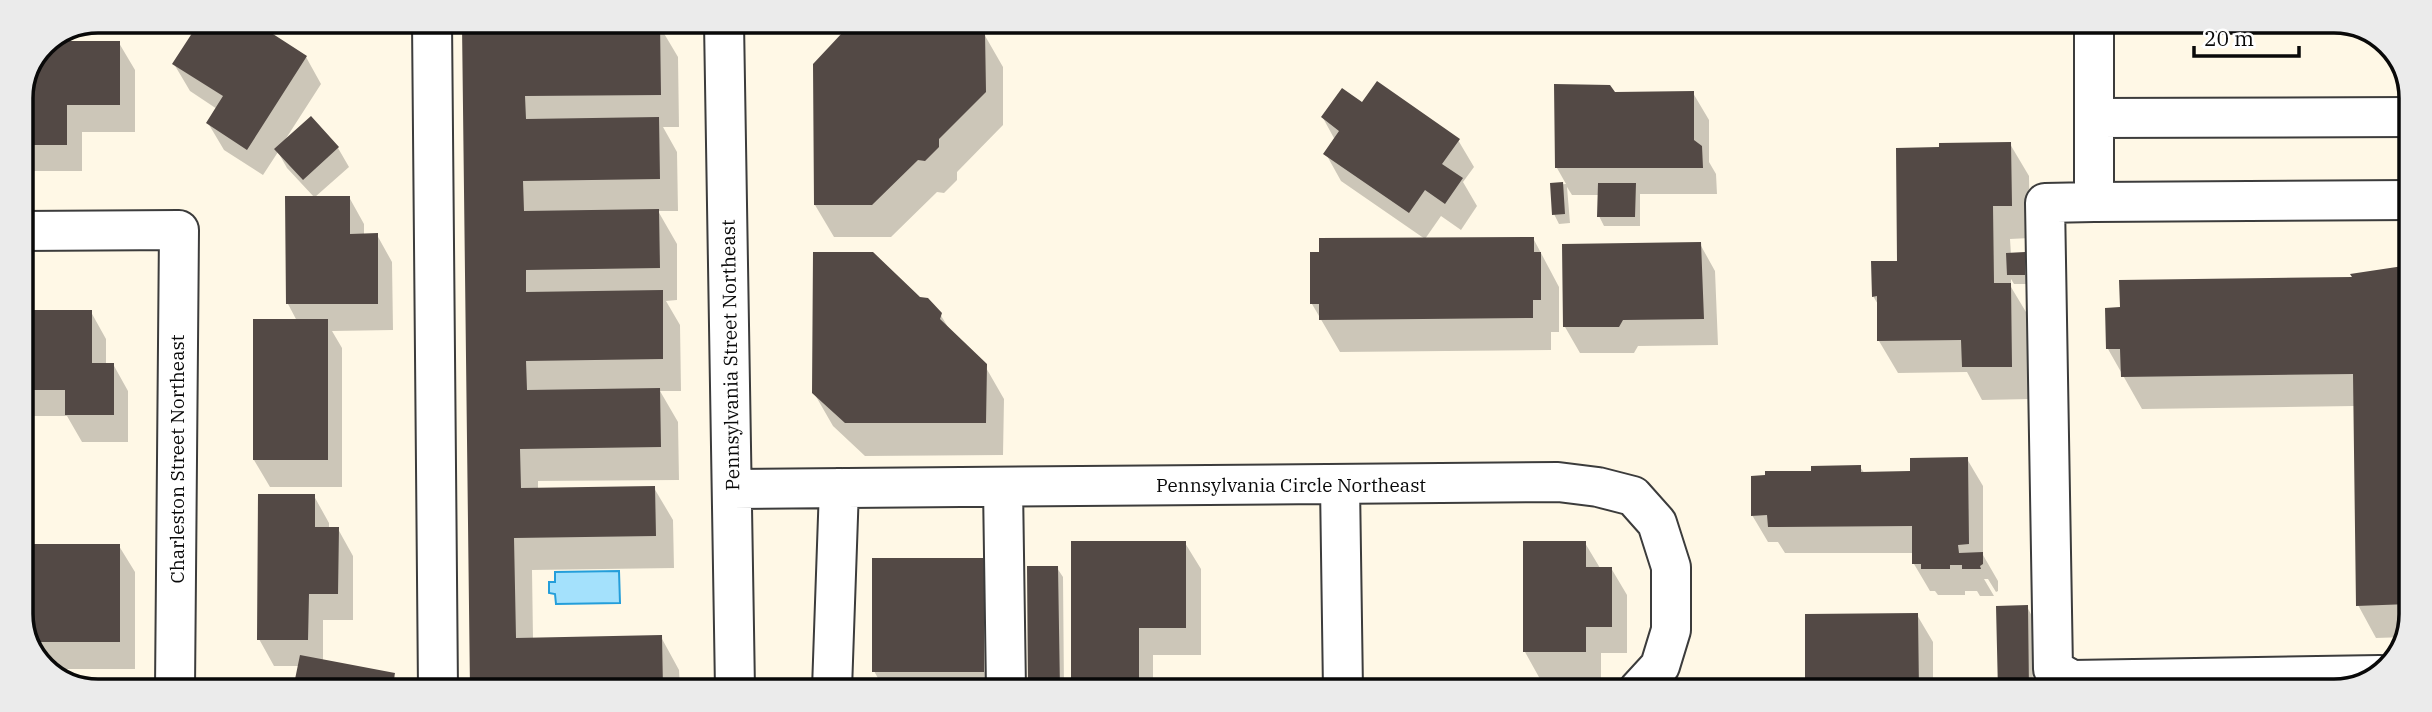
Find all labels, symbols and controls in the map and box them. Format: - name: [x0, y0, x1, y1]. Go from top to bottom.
- scale bar: [2194, 14, 2299, 58]
- text: 20 m: [2204, 24, 2254, 52]
- street label: Pennsylvania Street Northeast: [716, 219, 744, 491]
- street label: Charleston Street Northeast: [165, 334, 189, 583]
- street label: Pennsylvania Circle Northeast: [1156, 473, 1426, 497]

